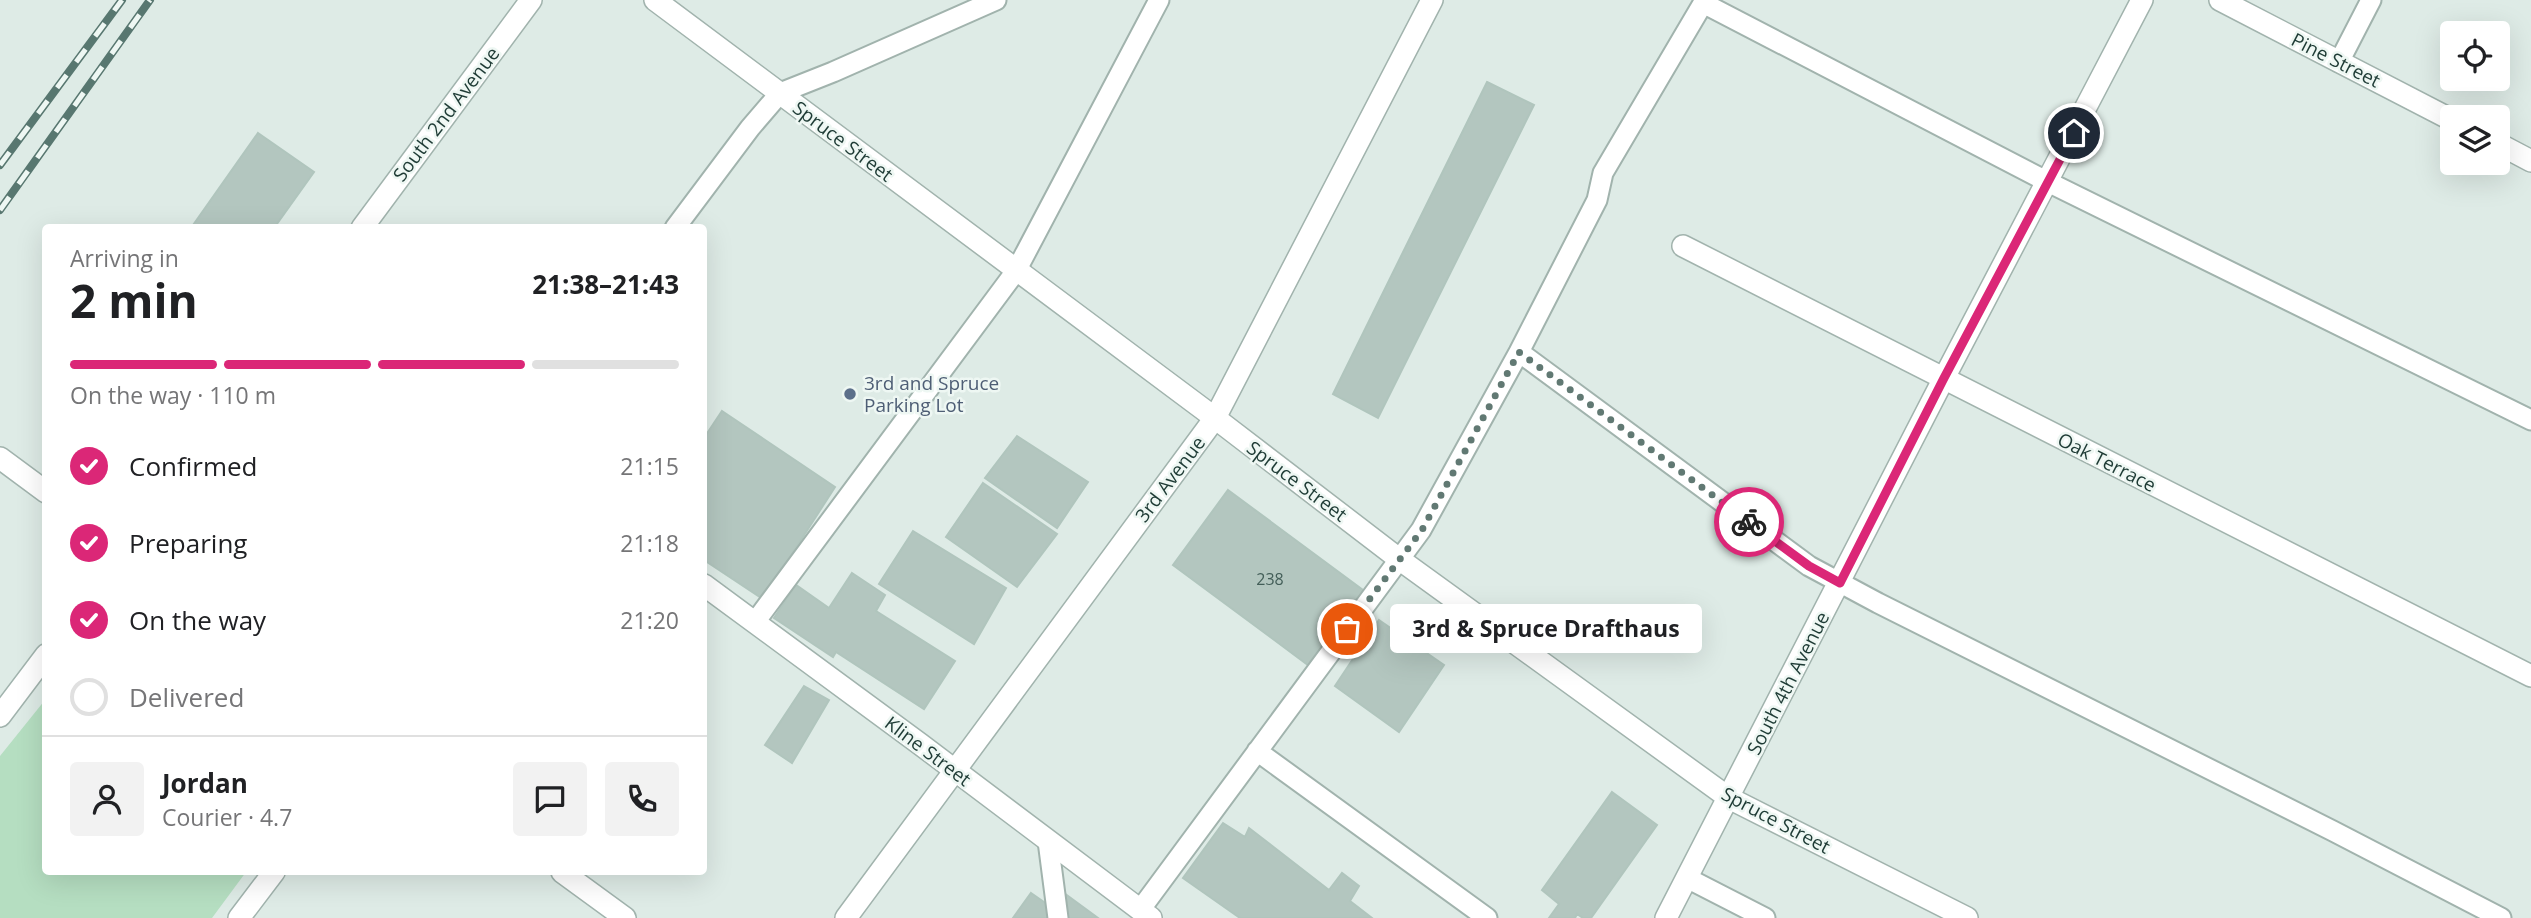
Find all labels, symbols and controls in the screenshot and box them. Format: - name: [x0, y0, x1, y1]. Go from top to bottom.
- map controls: [2440, 21, 2510, 175]
- button: locate: [2440, 21, 2510, 91]
- street label: Pine Street: [2287, 26, 2385, 94]
- street label: South 2nd Avenue: [387, 41, 505, 187]
- street label: Spruce Street: [788, 95, 899, 187]
- pin: [2044, 103, 2104, 163]
- button: layers: [2440, 105, 2510, 175]
- icon: home: [2055, 114, 2093, 152]
- text: Arriving in: [70, 242, 179, 274]
- text: 21:38–21:43: [532, 266, 679, 302]
- text: 2 min: [70, 269, 198, 331]
- place label: 3rd and Spruce Parking Lot: [864, 370, 999, 418]
- text: On the way · 110 m: [70, 379, 276, 411]
- marker: 3rd and Spruce Parking Lot: [842, 386, 858, 402]
- street label: Oak Terrace: [2053, 426, 2161, 498]
- street label: 3rd Avenue: [1129, 431, 1211, 527]
- street label: Spruce Street: [1242, 435, 1353, 527]
- icon: check: [70, 447, 108, 485]
- text: Confirmed: [129, 448, 257, 484]
- text: 21:15: [620, 450, 679, 482]
- courier: [1714, 487, 1784, 557]
- icon: bike: [1730, 503, 1768, 541]
- icon: check: [70, 524, 108, 562]
- text: Preparing: [129, 525, 247, 561]
- text: 21:18: [620, 527, 679, 559]
- house number: 238: [1256, 568, 1284, 590]
- pin: [1317, 599, 1377, 659]
- icon: check: [70, 601, 108, 639]
- text: On the way: [129, 602, 266, 638]
- text: 21:20: [620, 604, 679, 636]
- callout: 3rd & Spruce Drafthaus: [1389, 604, 1700, 654]
- street label: South 4th Avenue: [1741, 607, 1835, 759]
- icon: bag: [1328, 610, 1366, 648]
- text: 3rd & Spruce Drafthaus: [1412, 612, 1680, 644]
- text: Delivered: [129, 679, 244, 715]
- street label: Kline Street: [880, 710, 977, 792]
- button: person: [70, 762, 144, 836]
- button: chat: [513, 762, 587, 836]
- button: phone: [605, 762, 679, 836]
- text: Jordan: [162, 765, 248, 801]
- street label: Spruce Street: [1717, 781, 1835, 860]
- text: Courier · 4.7: [162, 801, 292, 833]

